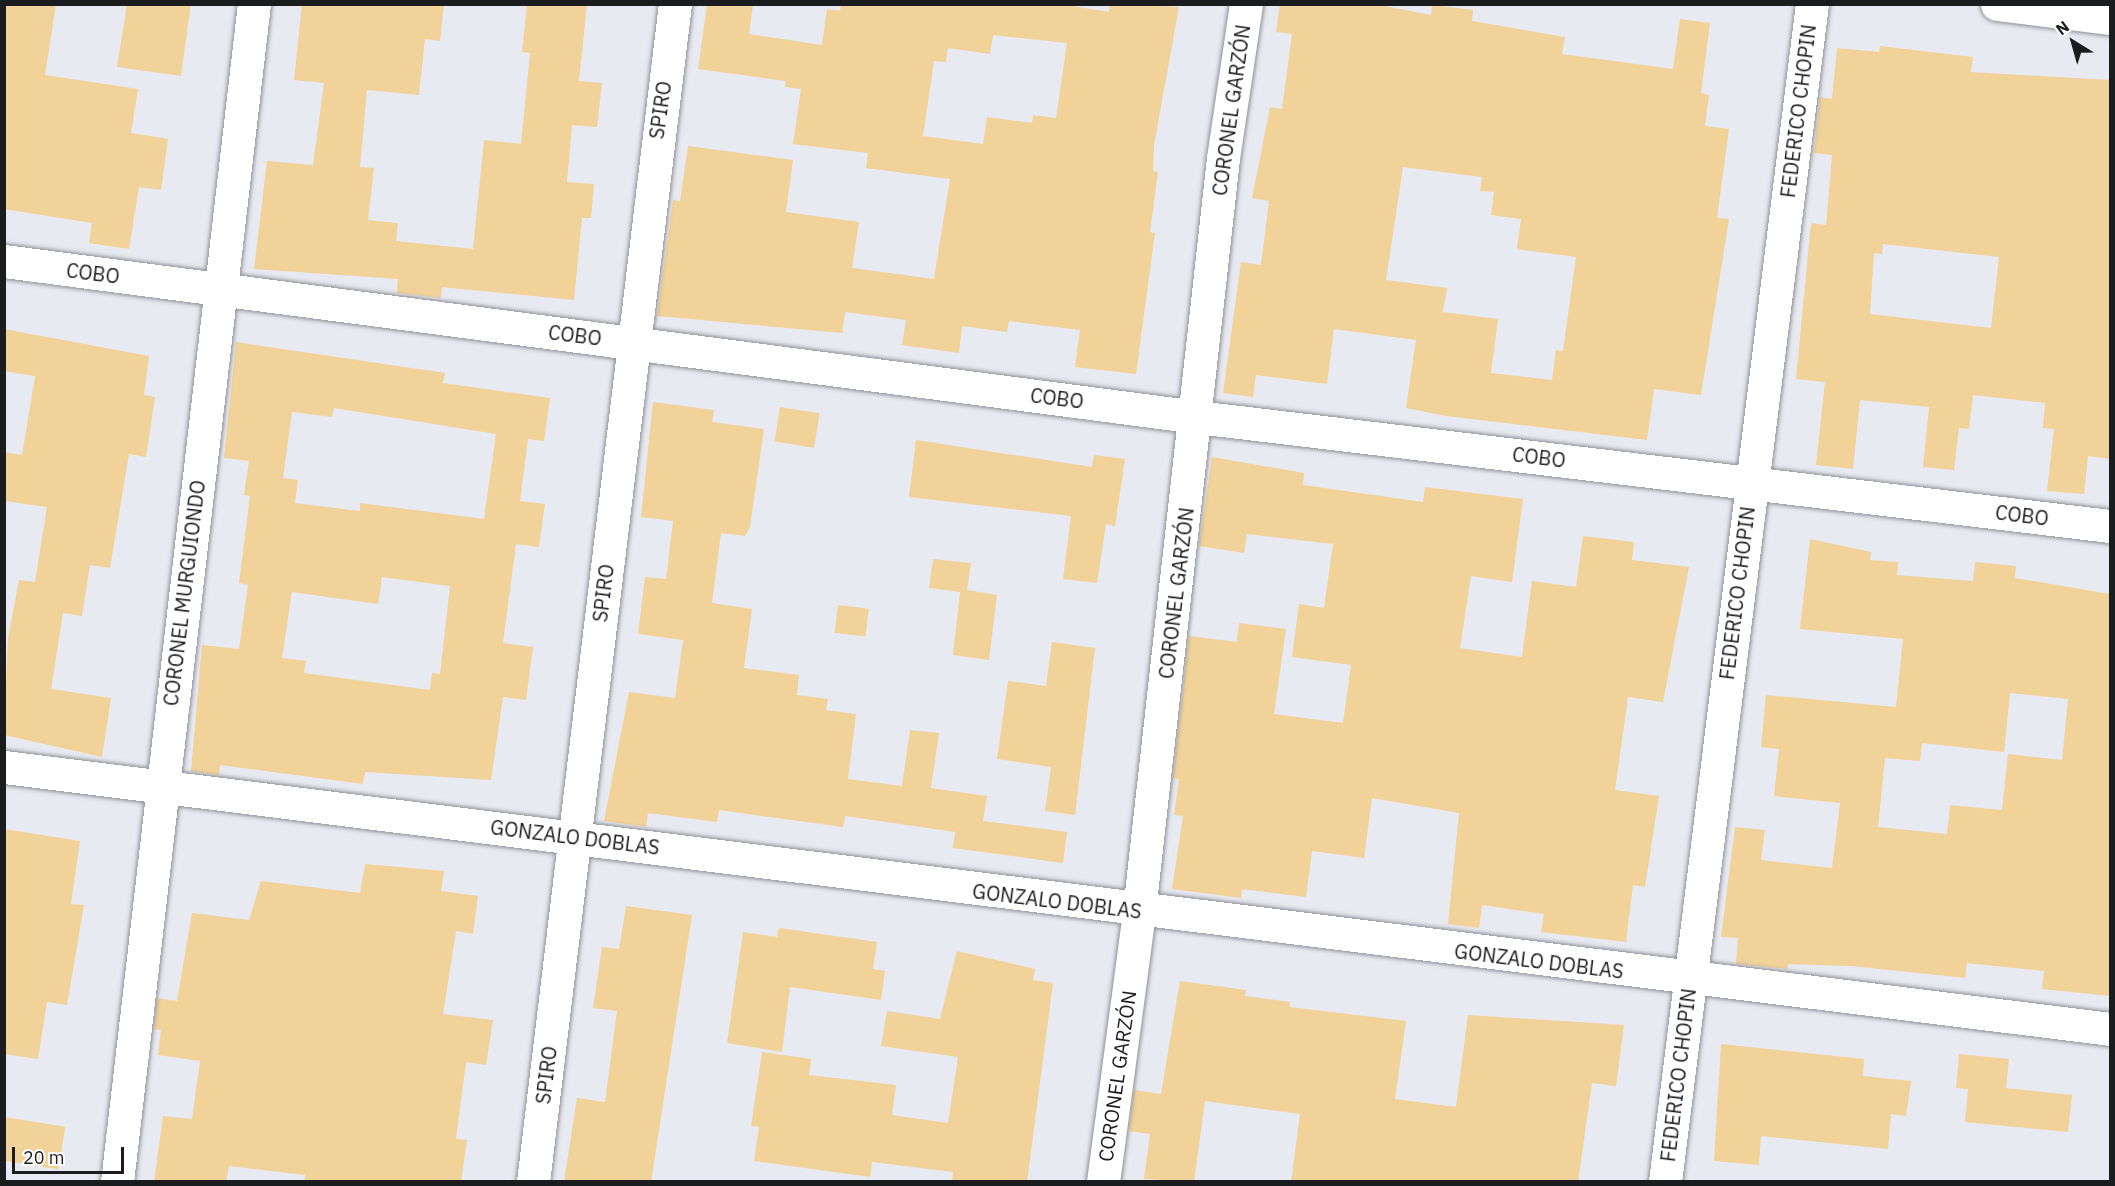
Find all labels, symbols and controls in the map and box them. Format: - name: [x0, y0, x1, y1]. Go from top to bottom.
- north arrow: [2043, 12, 2103, 72]
- text: N: [2052, 16, 2073, 39]
- street label: CORONEL GARZÓN: [1207, 23, 1255, 197]
- street label: FEDERICO CHOPIN: [1775, 23, 1821, 199]
- street label: SPIRO: [644, 79, 676, 141]
- street label: COBO: [65, 258, 121, 288]
- street label: COBO: [547, 320, 603, 350]
- street label: COBO: [1029, 383, 1085, 413]
- street label: COBO: [1511, 442, 1567, 472]
- street label: CORONEL MURGUIONDO: [158, 479, 210, 707]
- street label: COBO: [1994, 500, 2050, 530]
- street label: FEDERICO CHOPIN: [1714, 505, 1760, 681]
- street label: CORONEL GARZÓN: [1154, 506, 1198, 680]
- street label: SPIRO: [588, 563, 618, 623]
- street label: GONZALO DOBLAS: [489, 815, 661, 859]
- street label: GONZALO DOBLAS: [971, 879, 1143, 923]
- street label: GONZALO DOBLAS: [1453, 939, 1625, 983]
- street label: FEDERICO CHOPIN: [1655, 987, 1701, 1163]
- street label: CORONEL GARZÓN: [1093, 989, 1141, 1163]
- street label: SPIRO: [531, 1045, 561, 1105]
- scale bar: [15, 1135, 128, 1173]
- text: 20 m: [23, 1146, 65, 1169]

